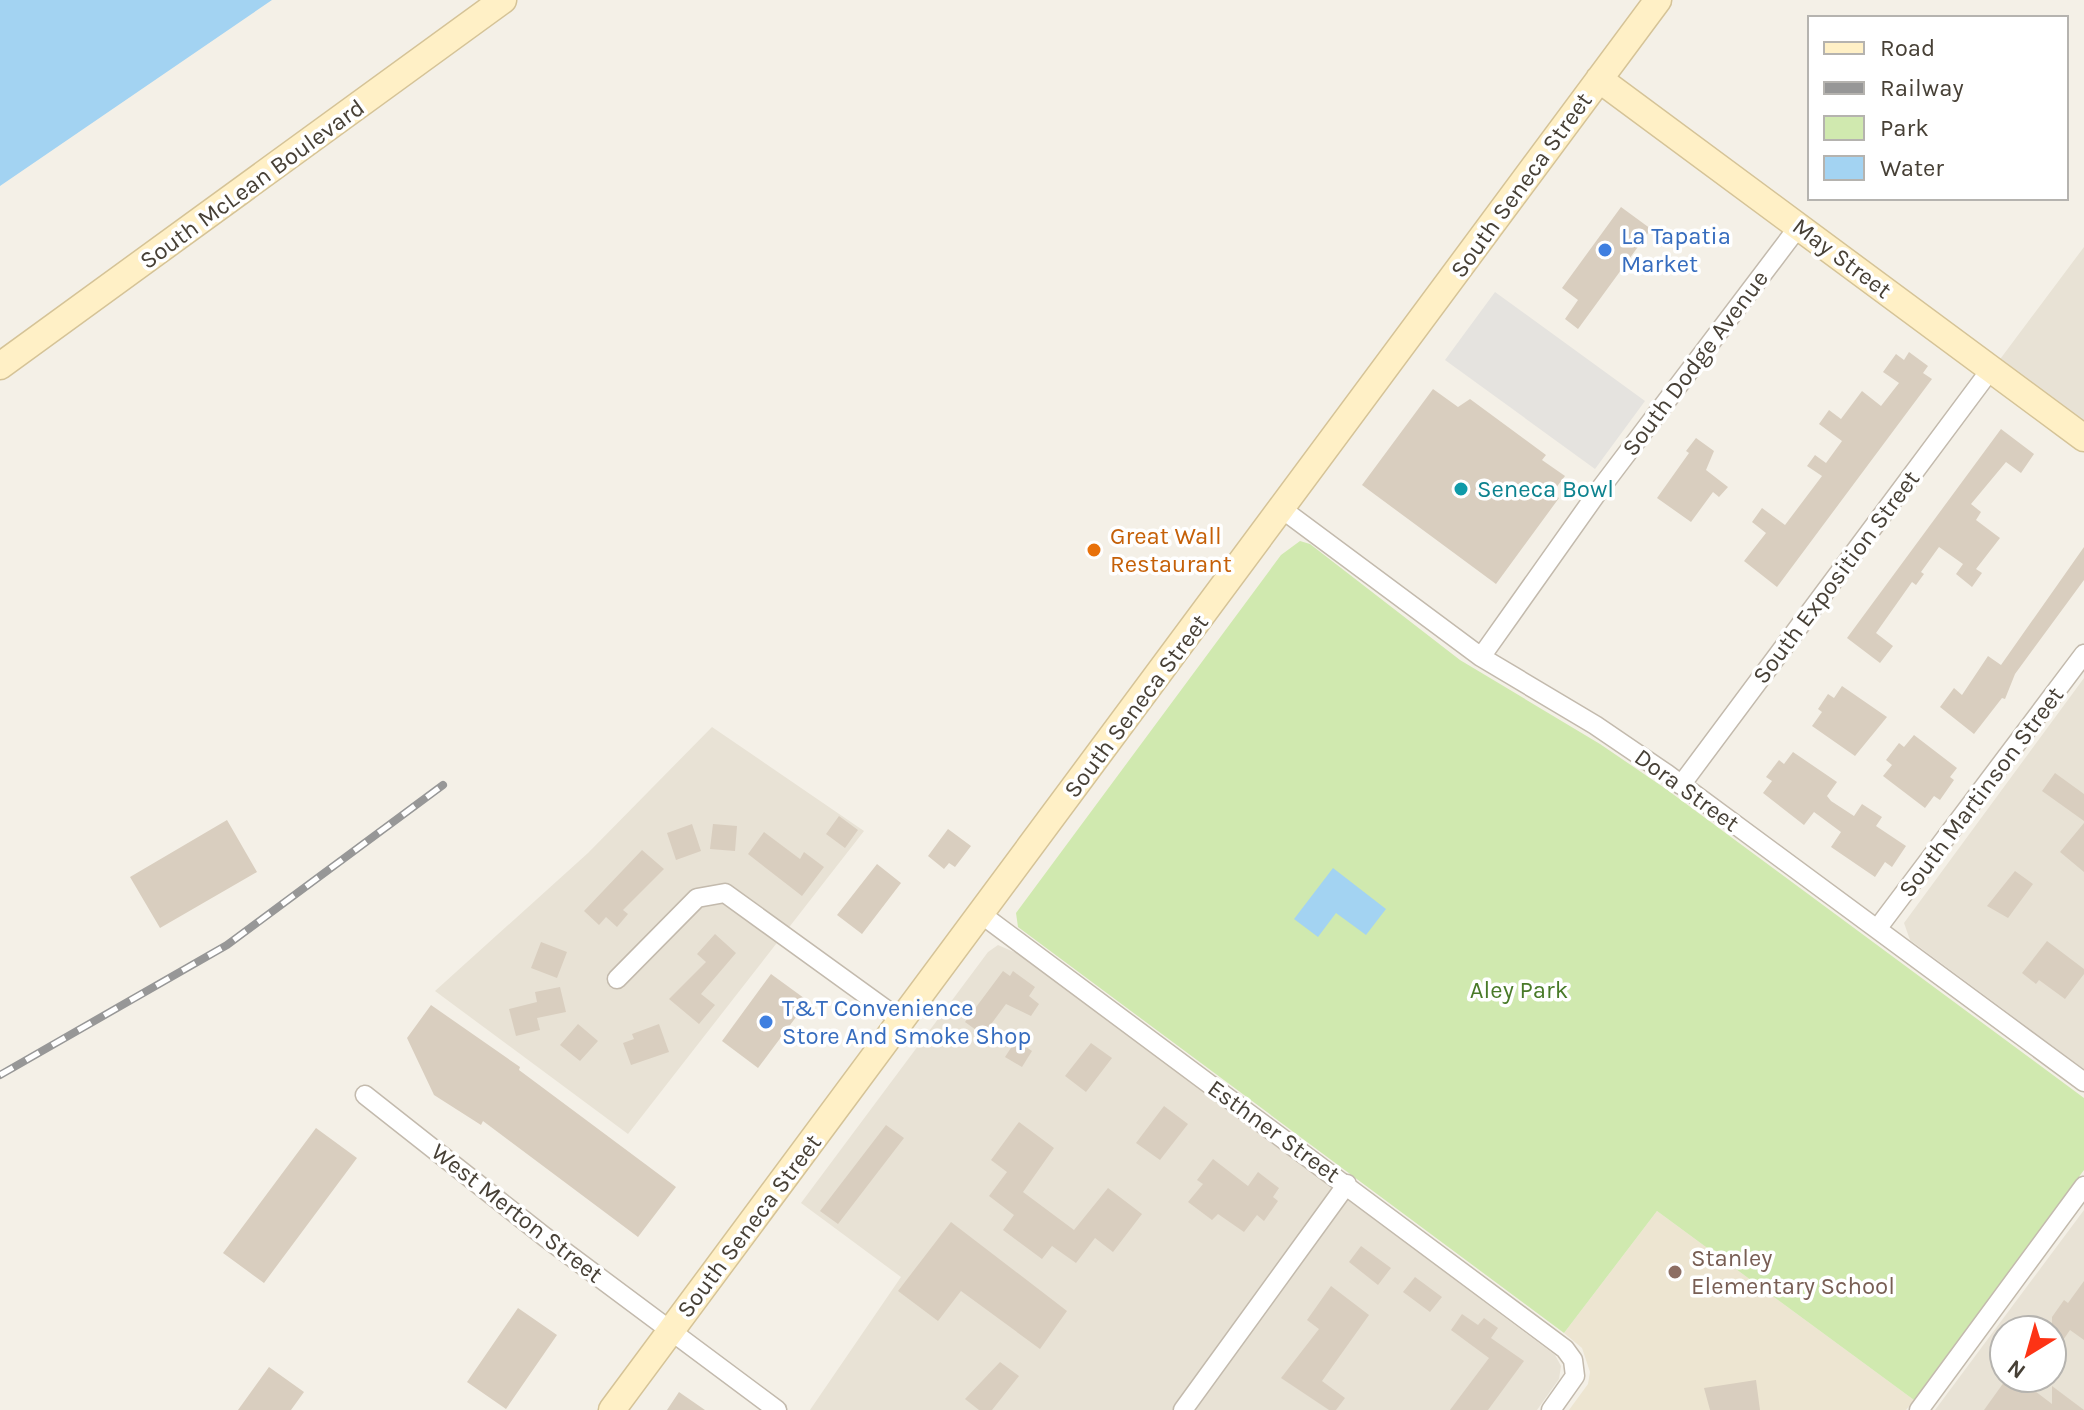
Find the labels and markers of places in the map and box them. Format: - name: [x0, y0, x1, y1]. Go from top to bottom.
- place label: La Tapatia Market: [1621, 222, 1731, 278]
- marker: La Tapatia Market: [1596, 241, 1614, 259]
- place label: Seneca Bowl: [1477, 475, 1614, 503]
- marker: Seneca Bowl: [1452, 480, 1470, 498]
- place label: Great Wall Restaurant: [1110, 522, 1232, 578]
- marker: Great Wall Restaurant: [1085, 541, 1103, 559]
- place label: T&T Convenience Store And Smoke Shop: [782, 994, 1031, 1050]
- marker: T&T Convenience Store And Smoke Shop: [757, 1013, 775, 1031]
- place label: Stanley Elementary School: [1691, 1244, 1895, 1300]
- marker: Stanley Elementary School: [1666, 1263, 1684, 1281]

